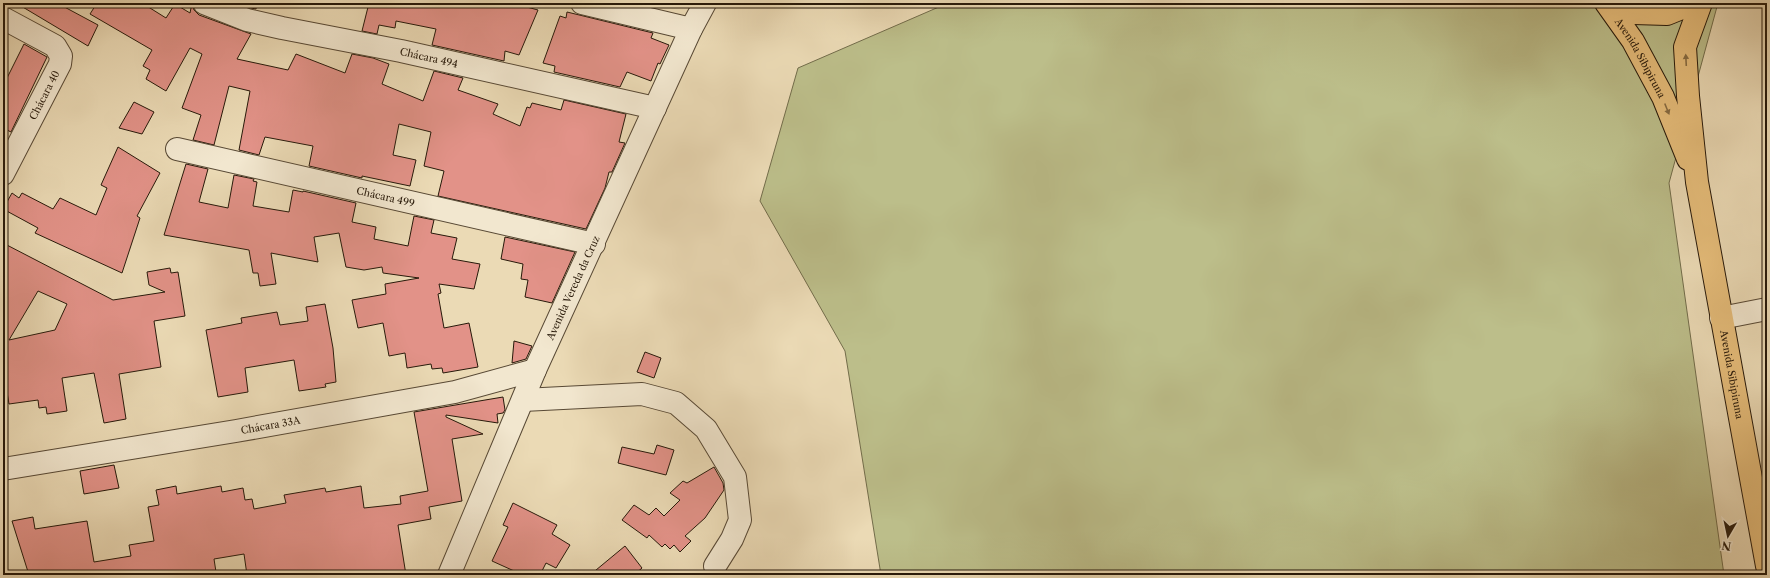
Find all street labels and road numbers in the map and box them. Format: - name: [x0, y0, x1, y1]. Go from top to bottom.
- street label: Avenida Sibipiruna: [1611, 15, 1669, 101]
- street label: Chácara 494: [399, 45, 459, 71]
- street label: Chácara 40: [26, 68, 62, 122]
- street label: Chácara 499: [355, 184, 416, 210]
- street label: Avenida Vereda da Cruz: [543, 234, 603, 343]
- street label: Avenida Sibipiruna: [1717, 328, 1746, 421]
- street label: Chácara 33A: [240, 414, 302, 437]

